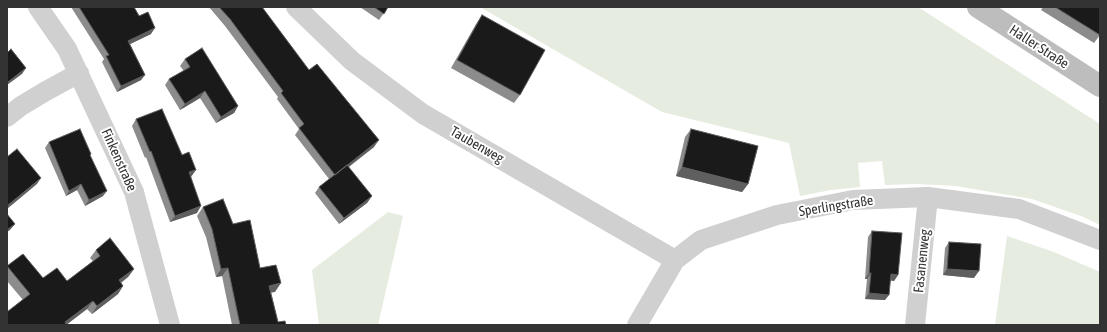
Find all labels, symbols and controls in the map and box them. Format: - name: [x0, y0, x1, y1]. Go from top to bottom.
- street label: Haller Straße: [1006, 22, 1072, 72]
- street label: Taubenweg: [447, 123, 507, 167]
- street label: Finkenstraße: [98, 126, 140, 194]
- street label: Sperlingstraße: [798, 192, 874, 220]
- street label: Fasanenweg: [910, 228, 934, 294]

